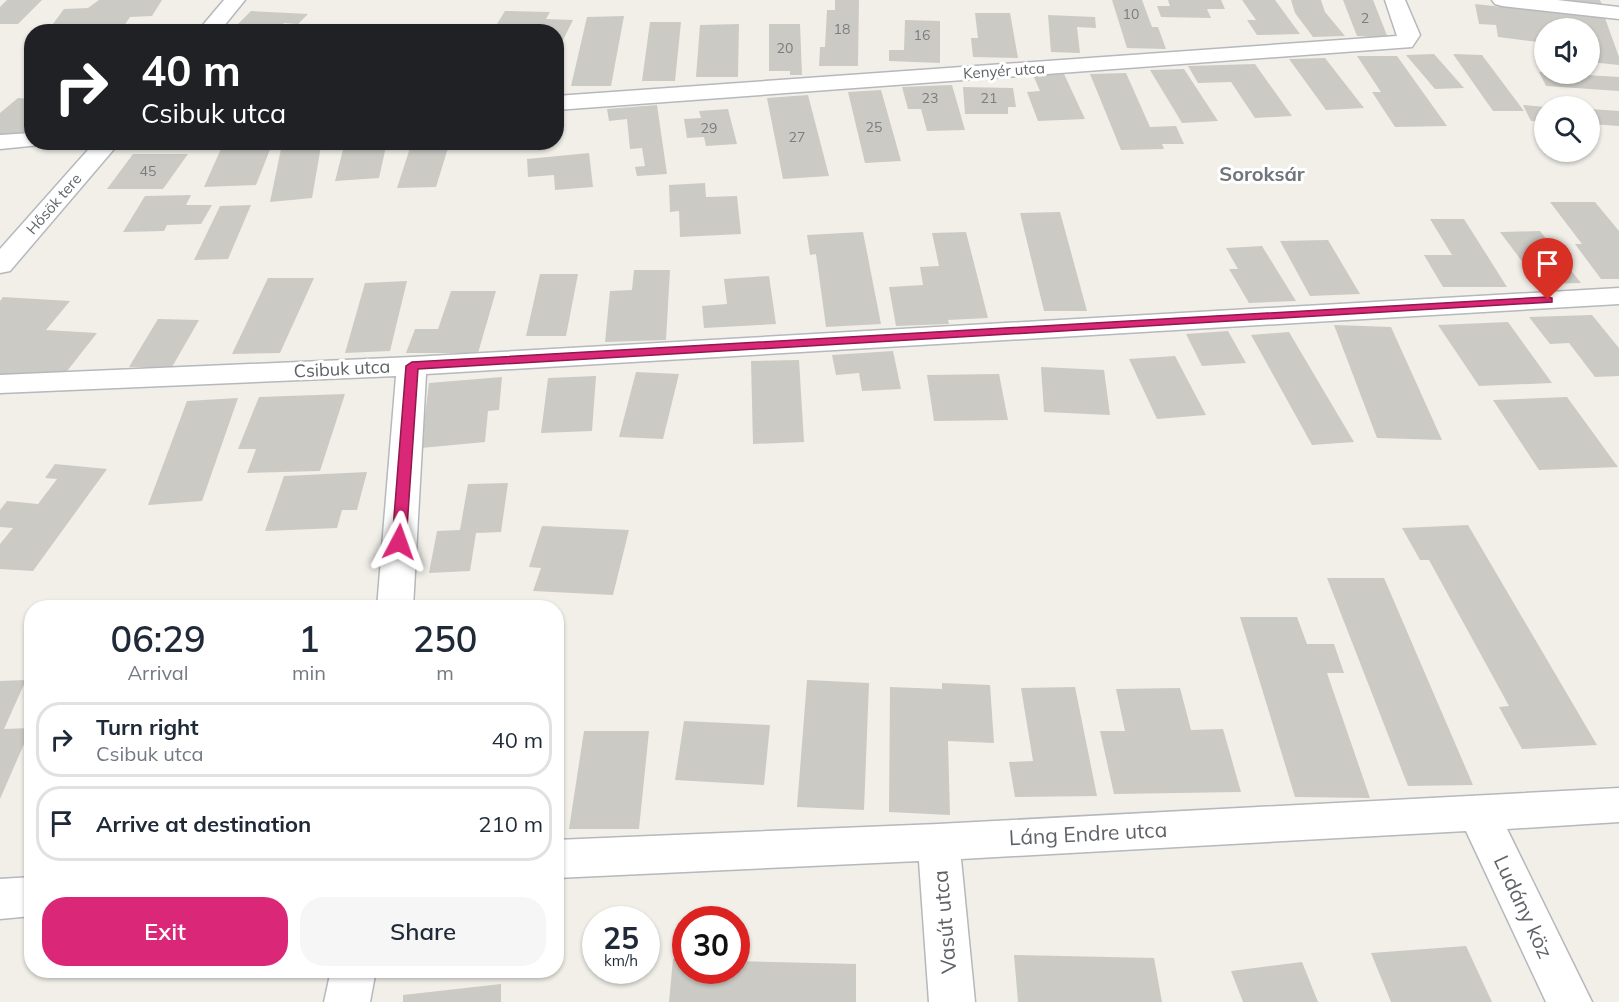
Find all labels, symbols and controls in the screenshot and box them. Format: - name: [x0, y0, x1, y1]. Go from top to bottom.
- house number: 10: [1123, 5, 1139, 23]
- house number: 2: [1361, 9, 1369, 27]
- map controls: [1534, 18, 1600, 162]
- button: sound: [1534, 18, 1600, 84]
- house number: 18: [834, 20, 850, 38]
- house number: 16: [914, 26, 930, 44]
- house number: 20: [777, 39, 793, 57]
- text: 40 m: [141, 44, 241, 97]
- icon: right: [42, 48, 120, 126]
- street label: Kenyér utca: [963, 58, 1045, 83]
- house number: 23: [922, 89, 938, 107]
- house number: 21: [981, 89, 997, 107]
- text: Csibuk utca: [141, 96, 286, 130]
- button: search: [1534, 96, 1600, 162]
- house number: 25: [866, 118, 882, 136]
- house number: 29: [701, 119, 717, 137]
- house number: 27: [789, 128, 805, 146]
- district label: Soroksár: [1219, 161, 1305, 186]
- house number: 45: [140, 162, 156, 180]
- street label: Hősök tere: [22, 169, 85, 238]
- pin: [1522, 238, 1573, 300]
- icon: arrive: [1531, 247, 1564, 280]
- street label: Csibuk utca: [293, 354, 391, 383]
- position arrow: [367, 510, 431, 574]
- text: 06:29: [111, 616, 205, 661]
- text: 1: [298, 616, 320, 661]
- text: 250: [413, 616, 477, 661]
- text: Arrival: [127, 660, 189, 685]
- text: min: [292, 660, 326, 685]
- text: m: [436, 660, 454, 685]
- text: Turn right: [96, 713, 199, 741]
- icon: right: [45, 723, 78, 756]
- text: 40 m: [492, 726, 543, 754]
- text: Csibuk utca: [96, 741, 203, 766]
- icon: arrive: [45, 807, 78, 840]
- text: Arrive at destination: [96, 810, 311, 838]
- text: 210 m: [478, 810, 543, 838]
- street label: Láng Endre utca: [1008, 816, 1168, 850]
- street label: Ludány köz: [1489, 851, 1559, 962]
- street label: Vasút utca: [927, 869, 961, 975]
- button: Exit: [42, 897, 288, 966]
- button: Share: [300, 897, 546, 966]
- speed limit sign: 30: [672, 906, 750, 984]
- text: 25: [603, 919, 639, 957]
- text: km/h: [604, 951, 638, 970]

